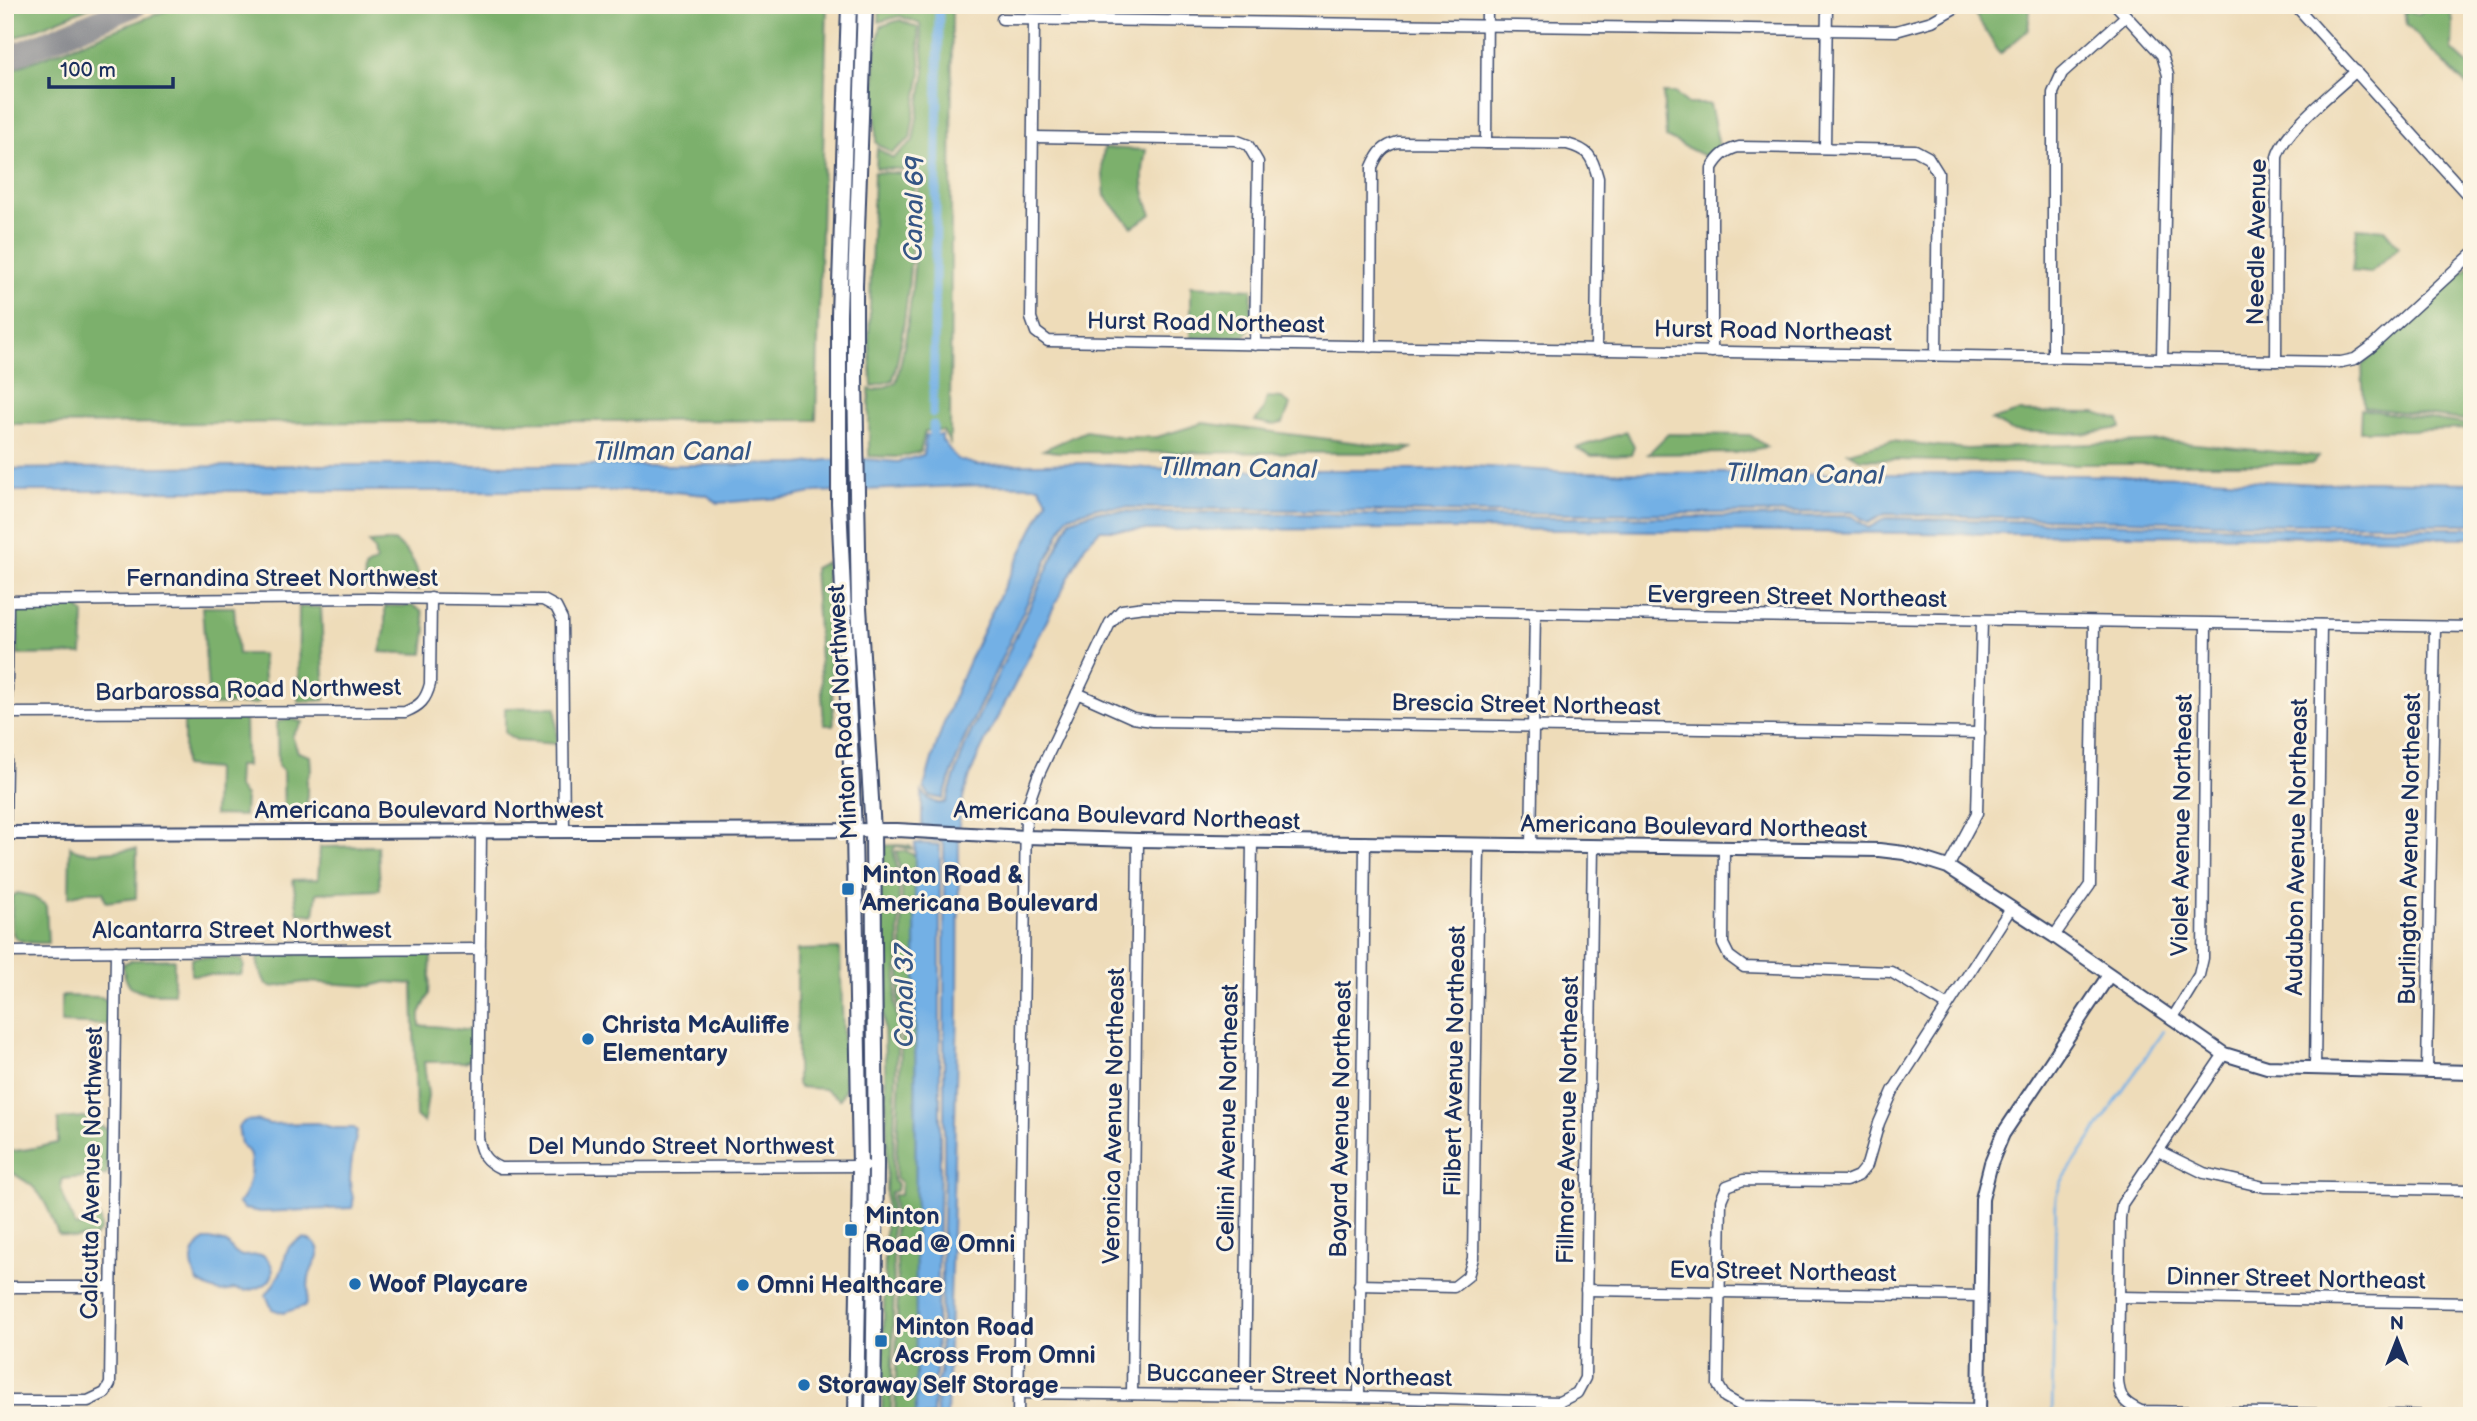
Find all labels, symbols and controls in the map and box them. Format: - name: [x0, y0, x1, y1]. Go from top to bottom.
- scale bar: [49, 46, 173, 90]
- text: 100 m: [60, 58, 116, 83]
- water label: Canal 69: [899, 156, 931, 262]
- street label: Needle Avenue: [2241, 158, 2273, 326]
- street label: Hurst Road Northeast: [1087, 306, 1326, 340]
- street label: Hurst Road Northeast: [1654, 314, 1893, 348]
- water label: Tillman Canal: [593, 437, 752, 468]
- water label: Tillman Canal: [1159, 452, 1318, 486]
- water label: Tillman Canal: [1726, 458, 1885, 492]
- street label: Fernandina Street Northwest: [126, 564, 439, 593]
- street label: Evergreen Street Northeast: [1647, 580, 1948, 614]
- street label: Minton Road Northwest: [822, 583, 864, 840]
- street label: Barbarossa Road Northwest: [95, 673, 402, 707]
- street label: Brescia Street Northeast: [1391, 688, 1662, 722]
- street label: Burlington Avenue Northeast: [2393, 692, 2427, 1005]
- street label: Violet Avenue Northeast: [2165, 693, 2199, 957]
- street label: Audubon Avenue Northeast: [2280, 697, 2314, 996]
- street label: Americana Boulevard Northeast: [953, 795, 1302, 837]
- street label: Americana Boulevard Northwest: [254, 796, 604, 825]
- street label: Americana Boulevard Northeast: [1520, 809, 1868, 845]
- place label: Minton Road & Americana Boulevard: [861, 861, 1098, 918]
- marker: Minton Road & Americana Boulevard: [840, 881, 856, 897]
- street label: Alcantarra Street Northwest: [92, 916, 392, 945]
- street label: Filbert Avenue Northeast: [1438, 925, 1472, 1197]
- water label: Canal 37: [890, 942, 921, 1048]
- street label: Veronica Avenue Northeast: [1097, 967, 1131, 1264]
- street label: Fillmore Avenue Northeast: [1551, 975, 1585, 1264]
- street label: Bayard Avenue Northeast: [1324, 979, 1358, 1258]
- street label: Cellini Avenue Northeast: [1211, 983, 1245, 1253]
- place label: Christa McAuliffe Elementary: [602, 1011, 790, 1068]
- street label: Calcutta Avenue Northwest: [75, 1025, 109, 1320]
- marker: Christa McAuliffe Elementary: [580, 1031, 596, 1047]
- street label: Del Mundo Street Northwest: [527, 1132, 835, 1161]
- place label: Minton Road @ Omni: [865, 1202, 1015, 1259]
- marker: Minton Road @ Omni: [843, 1222, 859, 1238]
- street label: Eva Street Northeast: [1669, 1256, 1898, 1288]
- street label: Dinner Street Northeast: [2166, 1262, 2427, 1296]
- place label: Woof Playcare: [369, 1270, 528, 1299]
- place label: Omni Healthcare: [757, 1271, 943, 1300]
- marker: Woof Playcare: [347, 1276, 363, 1292]
- marker: Omni Healthcare: [735, 1277, 751, 1293]
- north arrow: [2362, 1306, 2432, 1376]
- place label: Minton Road Across From Omni: [894, 1313, 1096, 1370]
- text: N: [2390, 1313, 2404, 1336]
- marker: Minton Road Across From Omni: [873, 1333, 889, 1349]
- street label: Buccaneer Street Northeast: [1146, 1359, 1453, 1393]
- place label: Storaway Self Storage: [818, 1371, 1059, 1400]
- marker: Storaway Self Storage: [796, 1377, 812, 1393]

